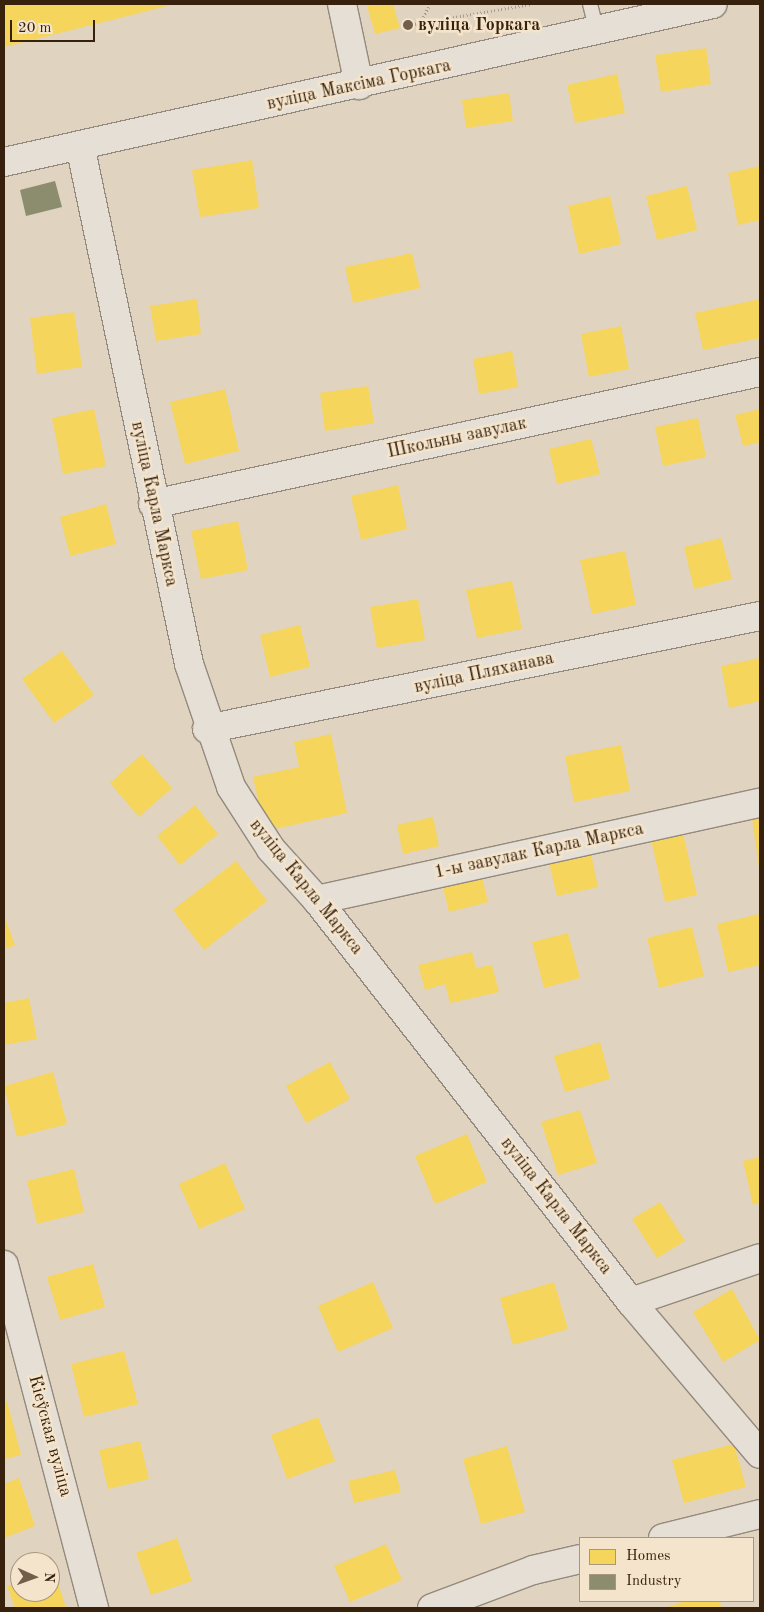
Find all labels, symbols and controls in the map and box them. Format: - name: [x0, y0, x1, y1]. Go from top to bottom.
- scale bar: [12, 10, 98, 42]
- place label: вуліца Горкага: [418, 14, 540, 36]
- marker: вуліца Горкага: [402, 19, 414, 31]
- text: 20 m: [18, 21, 52, 36]
- street label: вуліца Максіма Горкага: [265, 55, 453, 115]
- street label: Школьны завулак: [385, 413, 529, 463]
- street label: вуліца Карла Маркса: [126, 419, 182, 589]
- street label: вуліца Пляханава: [412, 648, 556, 698]
- street label: вуліца Карла Маркса: [245, 815, 367, 959]
- street label: 1-ы завулак Карла Маркса: [432, 818, 646, 884]
- street label: вуліца Карла Маркса: [496, 1133, 616, 1279]
- street label: Кіеўская вуліца: [23, 1373, 77, 1499]
- legend: [579, 1537, 754, 1602]
- text: Homes: [626, 1549, 671, 1564]
- north arrow: [10, 1552, 60, 1602]
- text: N: [42, 1572, 56, 1583]
- text: Industry: [626, 1574, 682, 1589]

